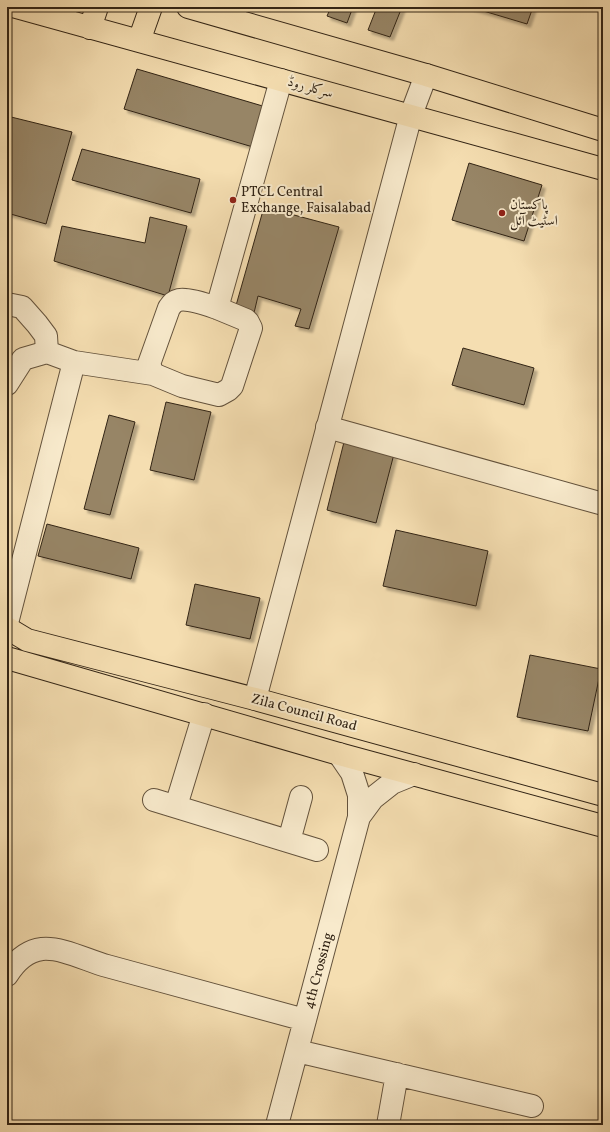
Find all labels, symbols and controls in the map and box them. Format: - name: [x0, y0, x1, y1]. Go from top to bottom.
- street label: سرکلر روڈ: [285, 73, 335, 103]
- place label: PTCL Central Exchange, Faisalabad: [241, 183, 371, 218]
- marker: PTCL Central Exchange, Faisalabad: [228, 195, 238, 205]
- place label: پاکستان اسٹیٹ آئل: [510, 196, 558, 231]
- marker: پاکستان اسٹیٹ آئل: [497, 208, 507, 218]
- street label: Zila Council Road: [249, 690, 359, 736]
- street label: 4th Crossing: [300, 931, 338, 1011]

